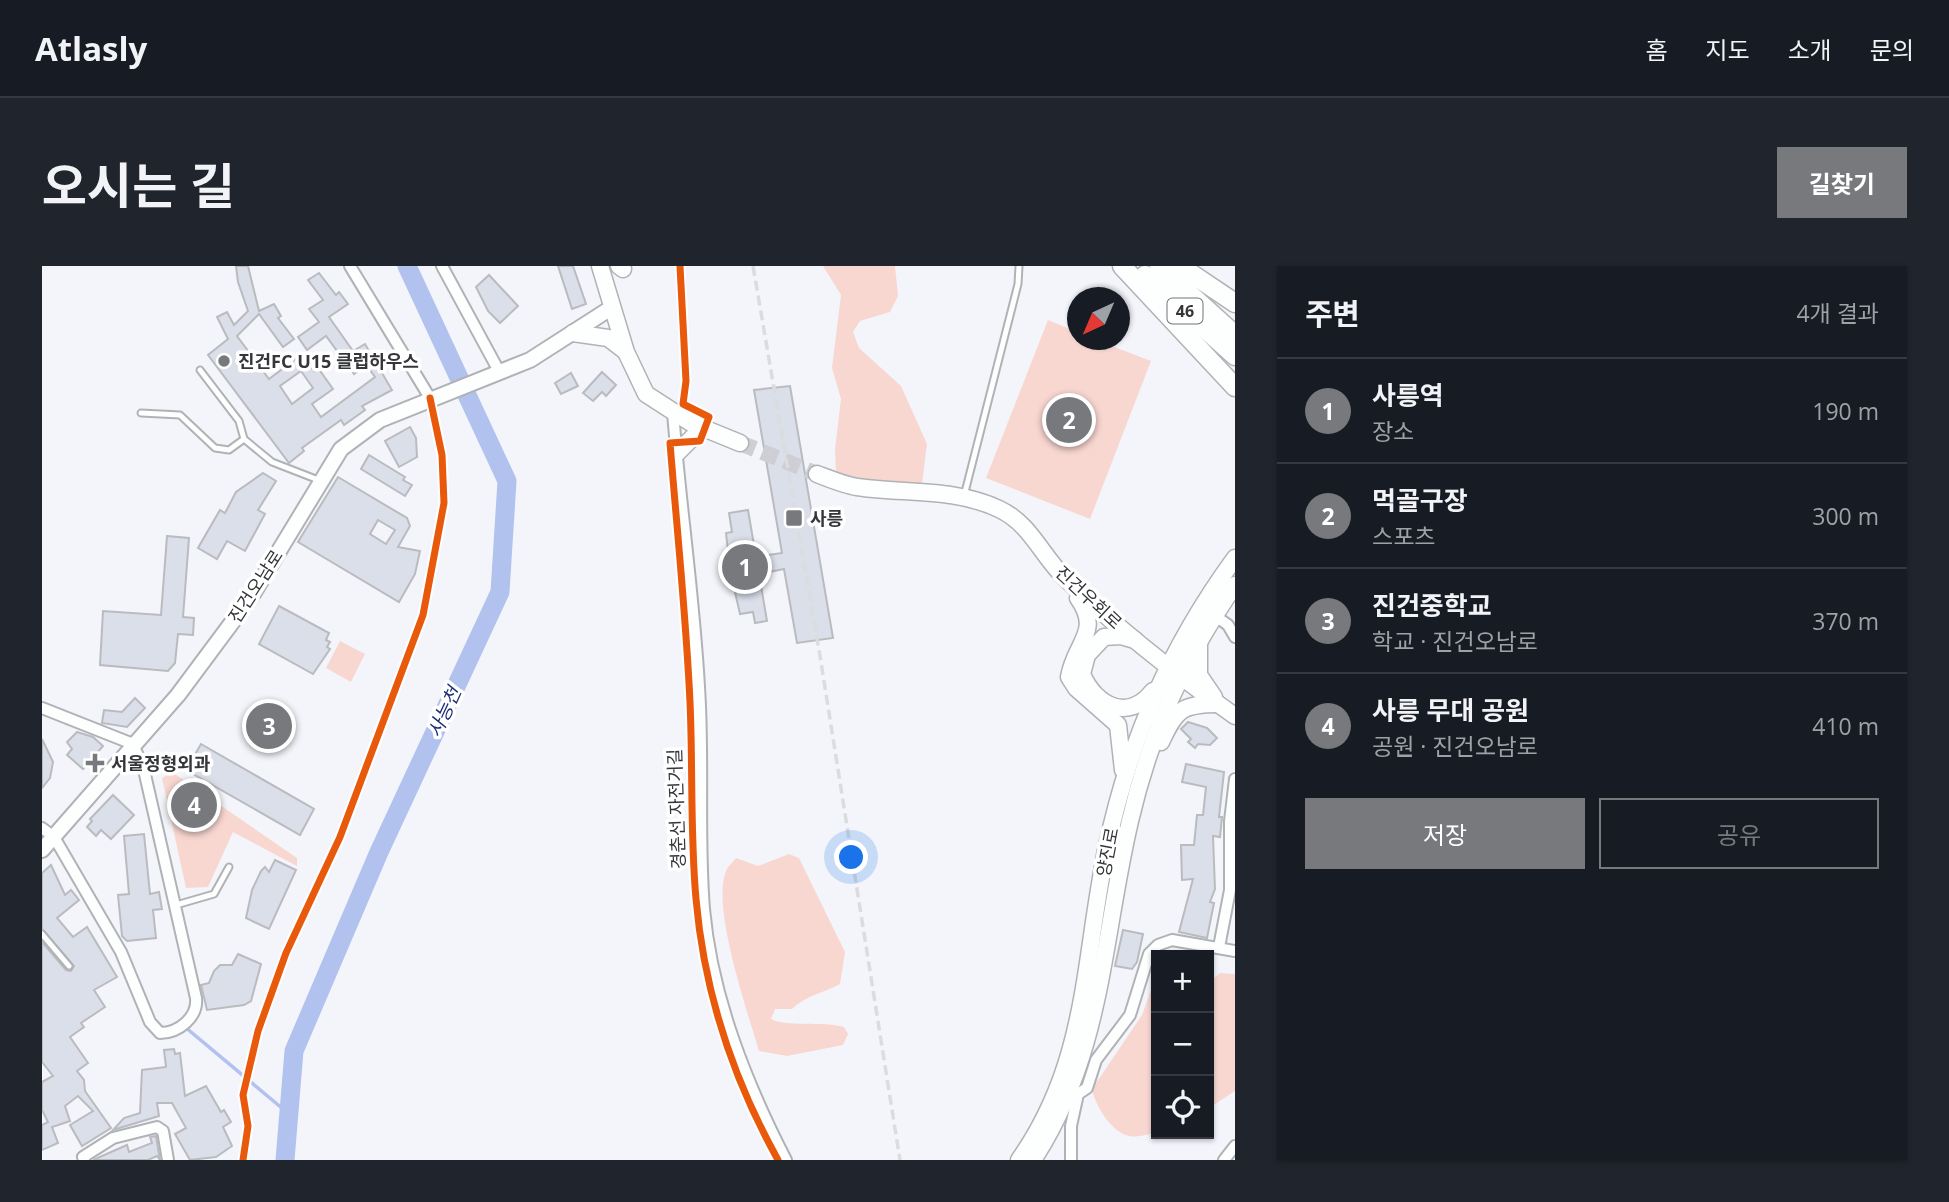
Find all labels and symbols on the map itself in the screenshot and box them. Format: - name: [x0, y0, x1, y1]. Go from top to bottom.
- north arrow: [1067, 287, 1130, 350]
- road number: 46: [1168, 298, 1202, 324]
- place label: 진건FC U15 클럽하우스: [238, 349, 419, 373]
- marker: 진건FC U15 클럽하우스: [216, 353, 232, 369]
- pin: 2: [1046, 394, 1092, 446]
- place label: 사릉: [810, 506, 843, 530]
- marker: 사릉: [784, 508, 804, 528]
- pin: 1: [722, 541, 768, 593]
- street label: 진건오남로: [222, 545, 288, 627]
- street label: 진건우회로: [1051, 560, 1127, 634]
- water label: 사능천: [421, 681, 468, 741]
- pin: 3: [246, 700, 292, 752]
- street label: 경춘선 자전거길: [662, 748, 690, 870]
- place label: 서울정형외과: [111, 751, 211, 775]
- marker: 서울정형외과: [85, 753, 105, 773]
- pin: 4: [171, 779, 217, 831]
- street label: 양진로: [1090, 825, 1124, 879]
- your location: [834, 840, 868, 874]

